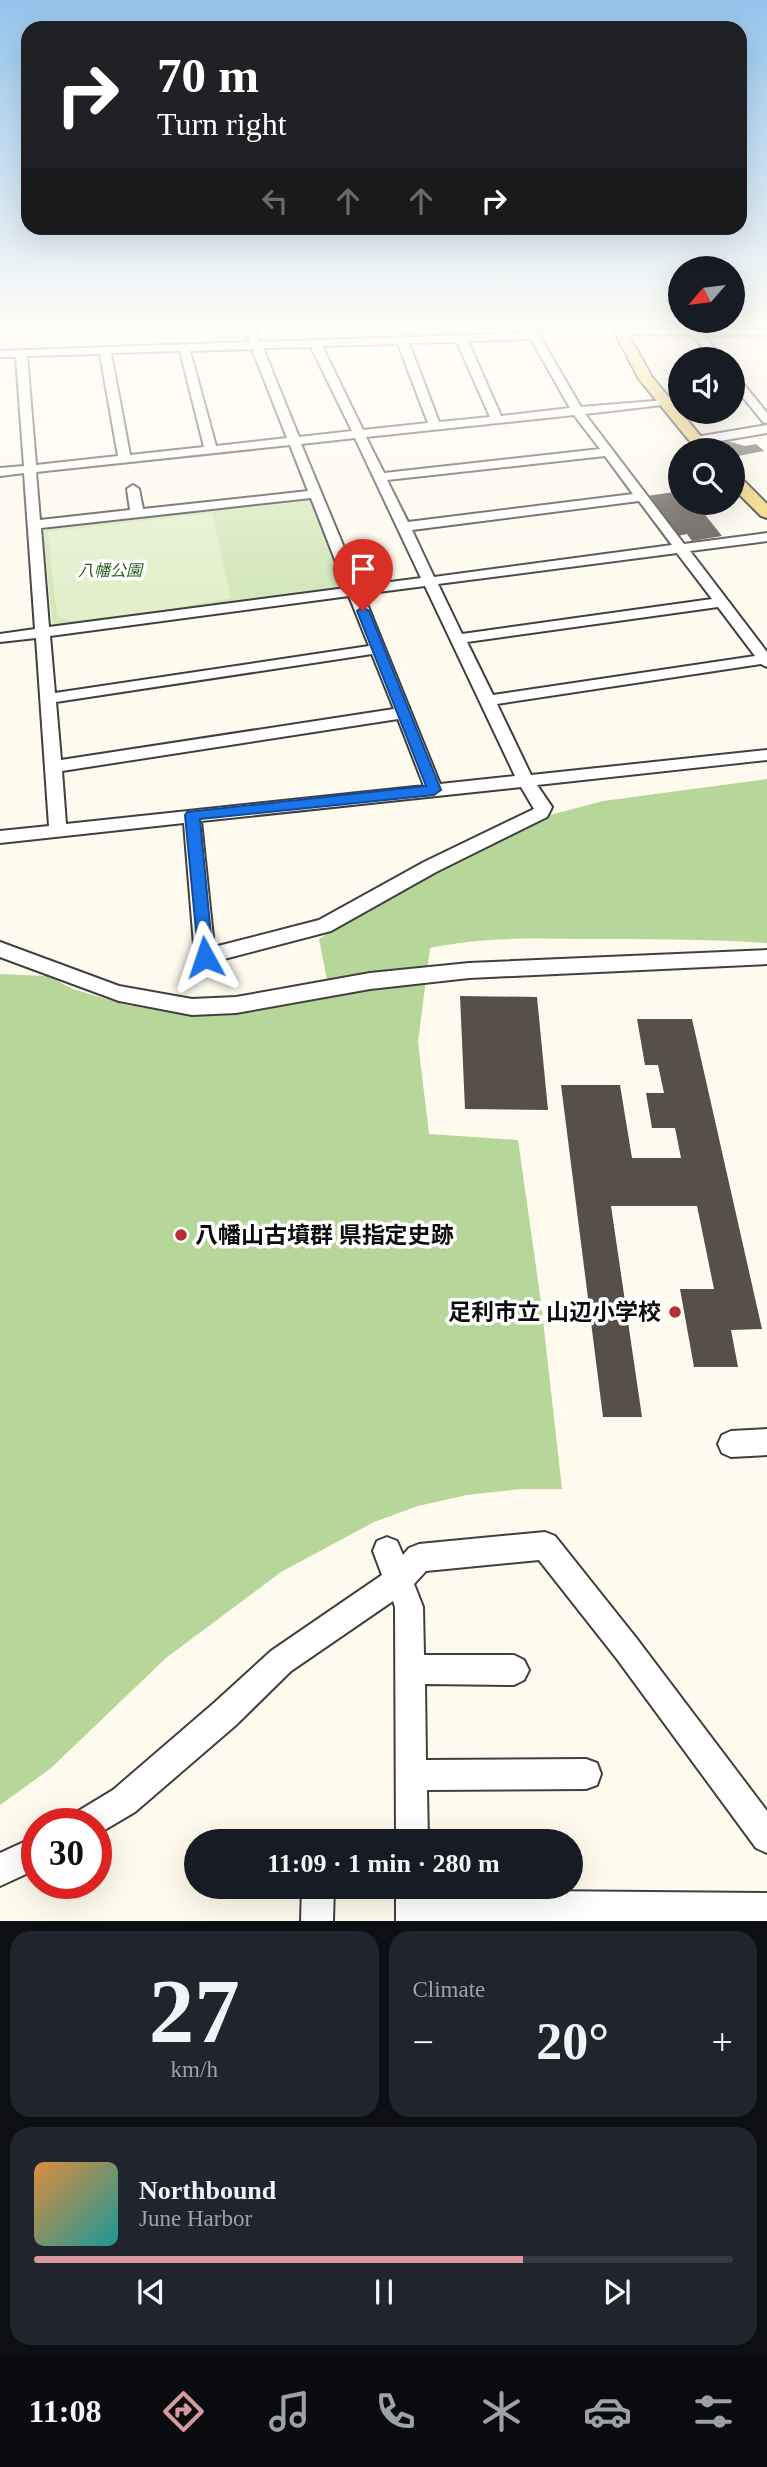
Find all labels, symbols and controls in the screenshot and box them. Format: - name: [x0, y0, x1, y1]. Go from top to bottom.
- text: 70 m: [157, 48, 259, 103]
- icon: right: [42, 49, 133, 140]
- text: Turn right: [157, 106, 287, 142]
- icon: left: [256, 182, 294, 220]
- icon: ahead: [329, 182, 367, 220]
- icon: ahead: [402, 182, 440, 220]
- icon: right: [475, 182, 513, 220]
- north arrow: [668, 256, 746, 332]
- map controls: [668, 256, 745, 515]
- button: sound: [668, 347, 745, 424]
- button: search: [668, 438, 745, 515]
- pin: [333, 539, 393, 611]
- icon: arrive: [344, 550, 382, 588]
- park label: 八幡公園: [78, 562, 144, 579]
- position arrow: [168, 920, 242, 994]
- place label: 八幡山古墳群 県指定史跡: [195, 1223, 454, 1248]
- marker: 八幡山古墳群 県指定史跡: [173, 1227, 189, 1243]
- place label: 足利市立 山辺小学校: [448, 1300, 661, 1325]
- marker: 足利市立 山辺小学校: [667, 1304, 683, 1320]
- speed limit sign: 30: [21, 1808, 112, 1899]
- text: 11:09 · 1 min · 280 m: [267, 1849, 500, 1878]
- text: 27: [149, 1961, 240, 2062]
- text: Climate: [413, 1977, 485, 2002]
- text: 20°: [536, 2013, 609, 2070]
- text: −: [413, 2021, 434, 2063]
- text: +: [712, 2021, 733, 2063]
- text: km/h: [171, 2057, 218, 2082]
- text: Northbound: [139, 2176, 276, 2205]
- text: June Harbor: [139, 2206, 252, 2231]
- icon: previous: [132, 2273, 170, 2311]
- icon: pause: [365, 2273, 403, 2311]
- icon: next: [598, 2273, 636, 2311]
- icon: directions: [159, 2387, 208, 2436]
- icon: music: [265, 2387, 314, 2436]
- icon: phone: [371, 2387, 420, 2436]
- icon: climate: [477, 2387, 526, 2436]
- icon: car: [583, 2387, 632, 2436]
- icon: filters: [689, 2387, 738, 2436]
- text: 11:08: [29, 2393, 101, 2429]

